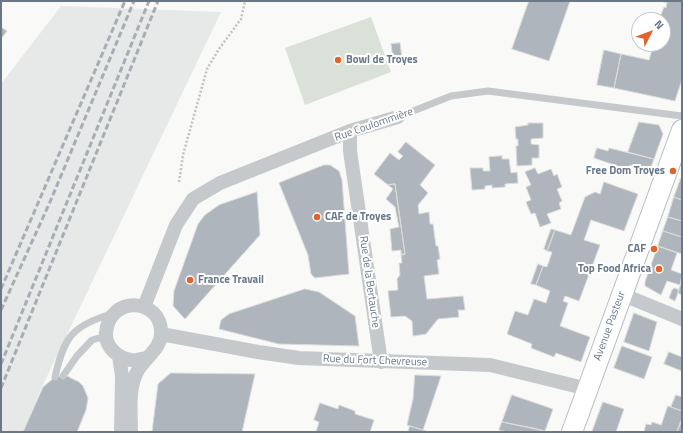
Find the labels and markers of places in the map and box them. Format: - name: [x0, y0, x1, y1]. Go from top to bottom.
- place label: Bowl de Troyes: [346, 53, 418, 67]
- marker: Bowl de Troyes: [333, 55, 343, 65]
- place label: Free Dom Troyes: [586, 164, 665, 178]
- marker: Free Dom Troyes: [668, 166, 678, 176]
- place label: CAF de Troyes: [325, 210, 391, 224]
- marker: CAF de Troyes: [312, 212, 322, 222]
- place label: CAF: [628, 242, 646, 256]
- marker: CAF: [649, 244, 659, 254]
- place label: Top Food Africa: [578, 262, 651, 276]
- marker: Top Food Africa: [654, 264, 664, 274]
- place label: France Travail: [198, 273, 264, 287]
- marker: France Travail: [185, 275, 195, 285]

